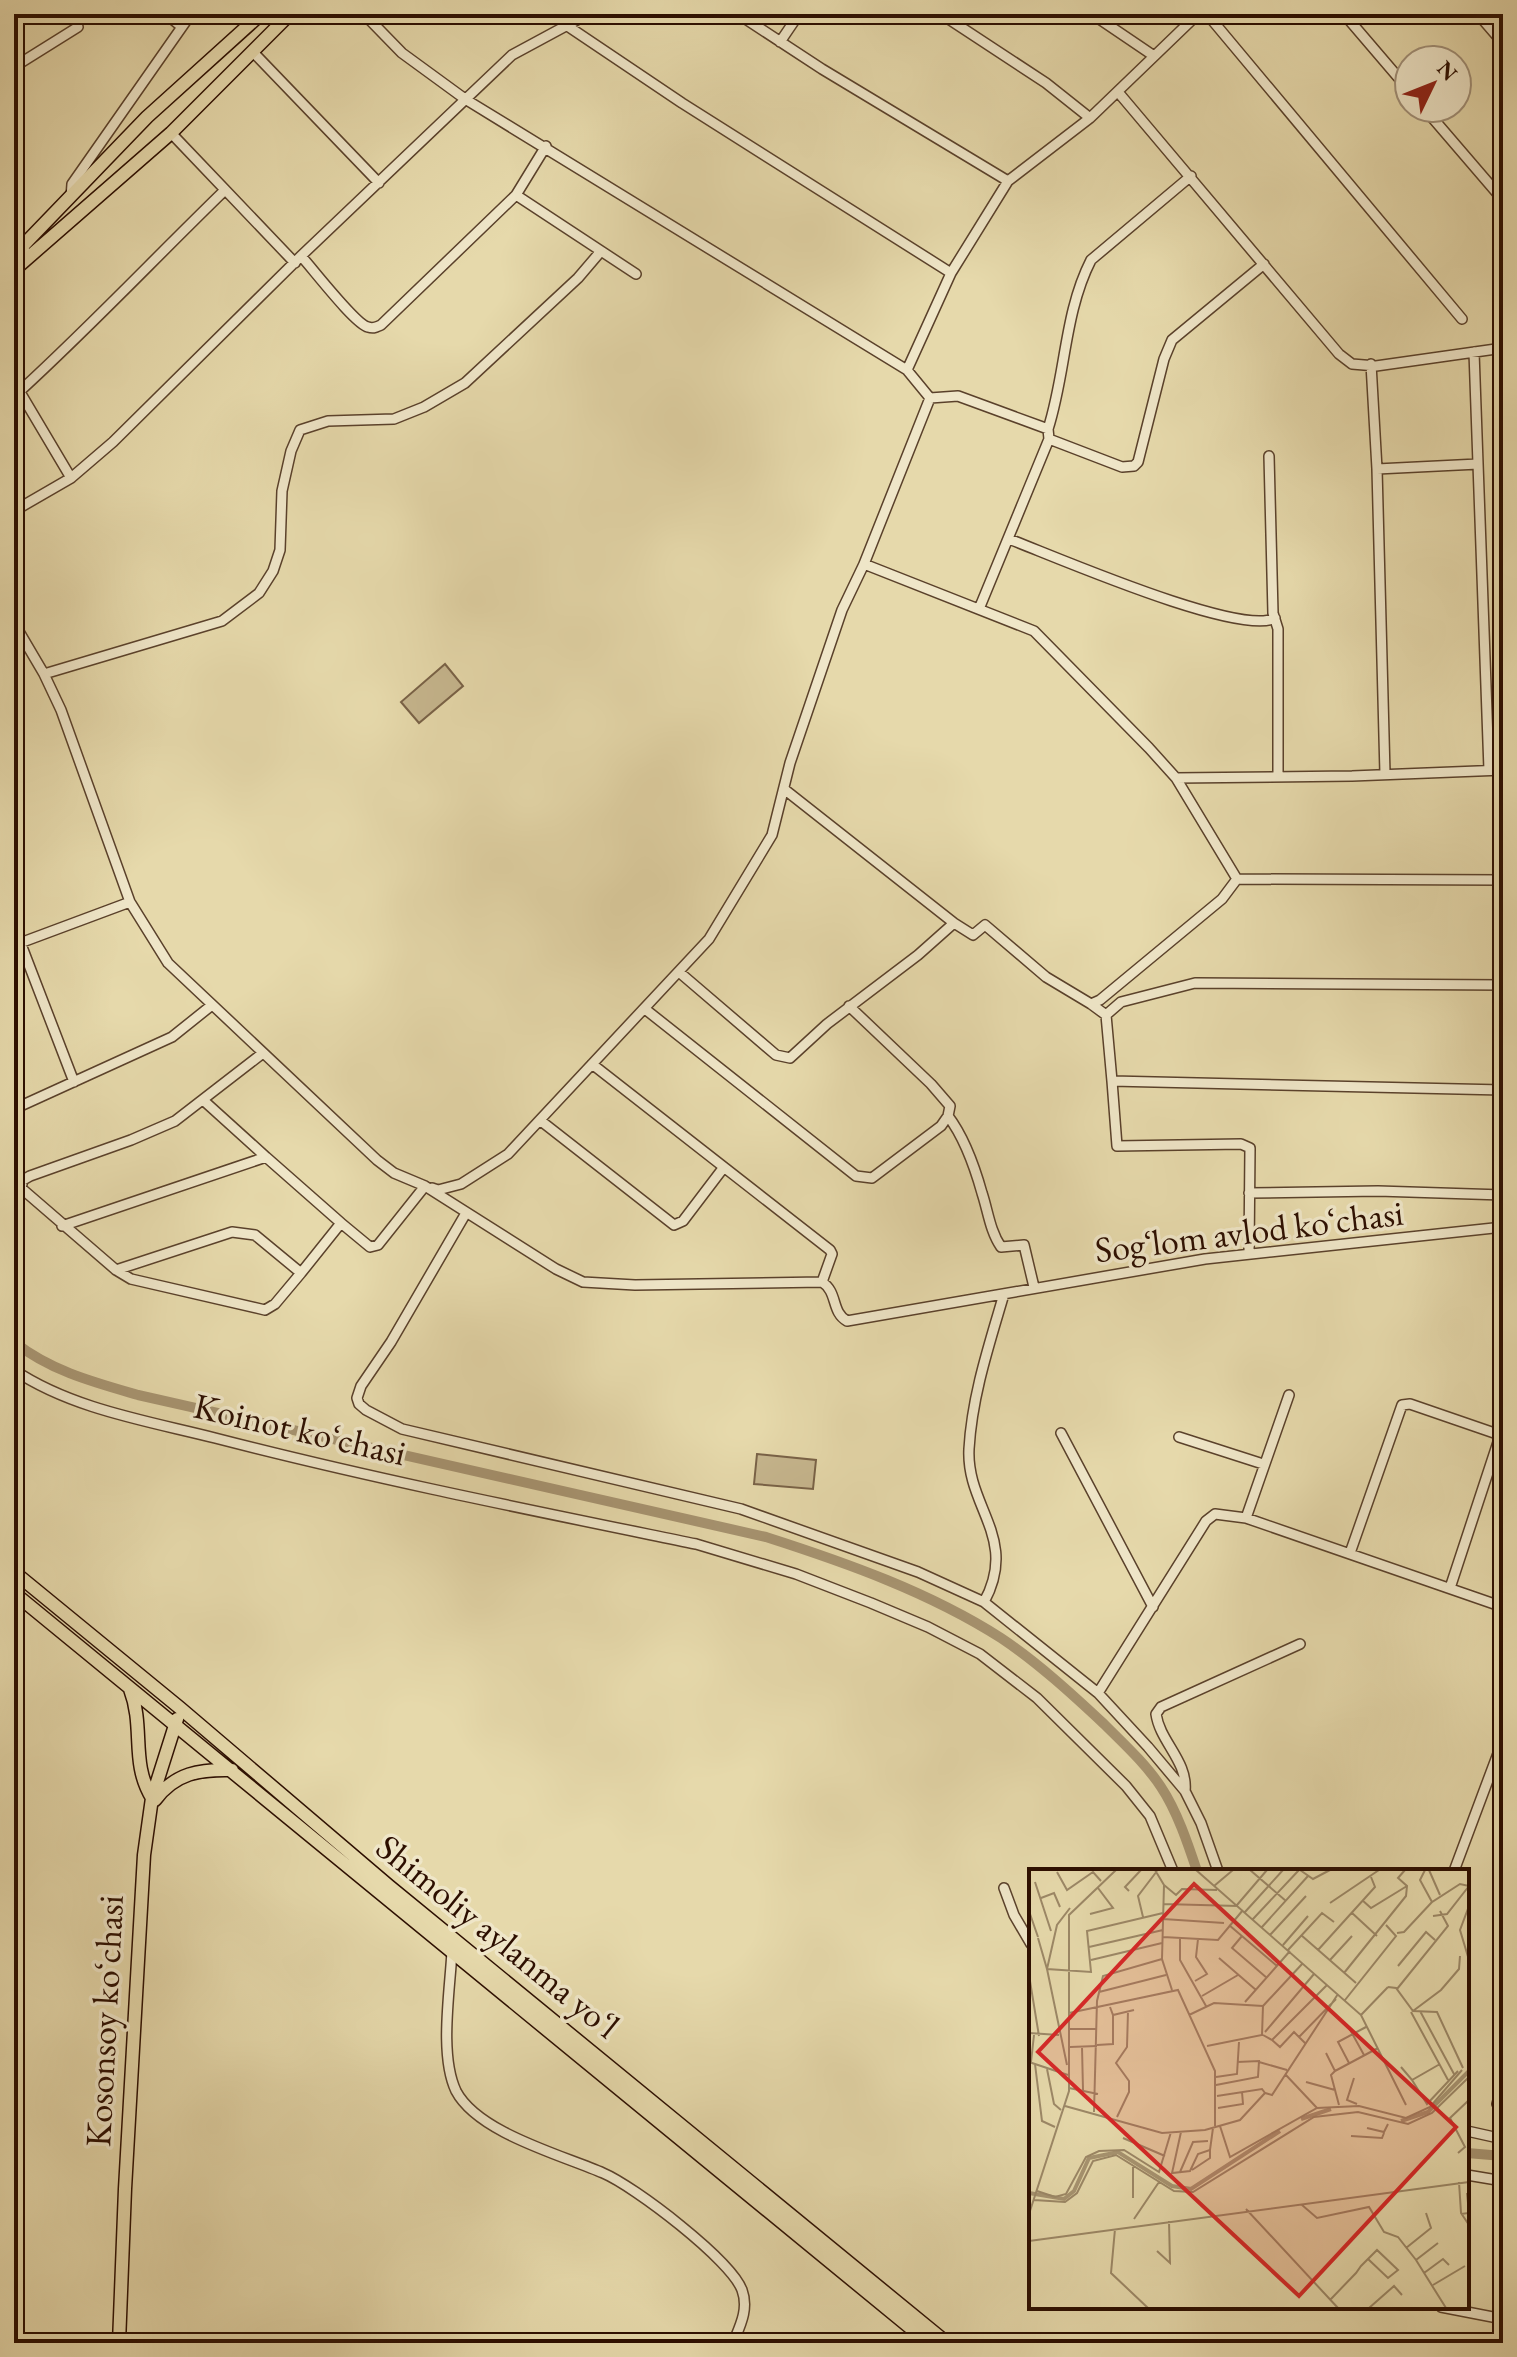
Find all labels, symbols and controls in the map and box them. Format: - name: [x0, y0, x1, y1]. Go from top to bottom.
- north arrow: [1393, 44, 1473, 124]
- text: N: [1431, 54, 1464, 87]
- street label: Sogʻlom avlod koʻchasi: [1092, 1189, 1406, 1273]
- street label: Koinot koʻchasi: [189, 1382, 411, 1476]
- street label: Shimoliy aylanma yoʻl: [367, 1823, 629, 2049]
- inset map: [1029, 1869, 1469, 2309]
- street label: Kosonsoy koʻchasi: [74, 1894, 134, 2148]

